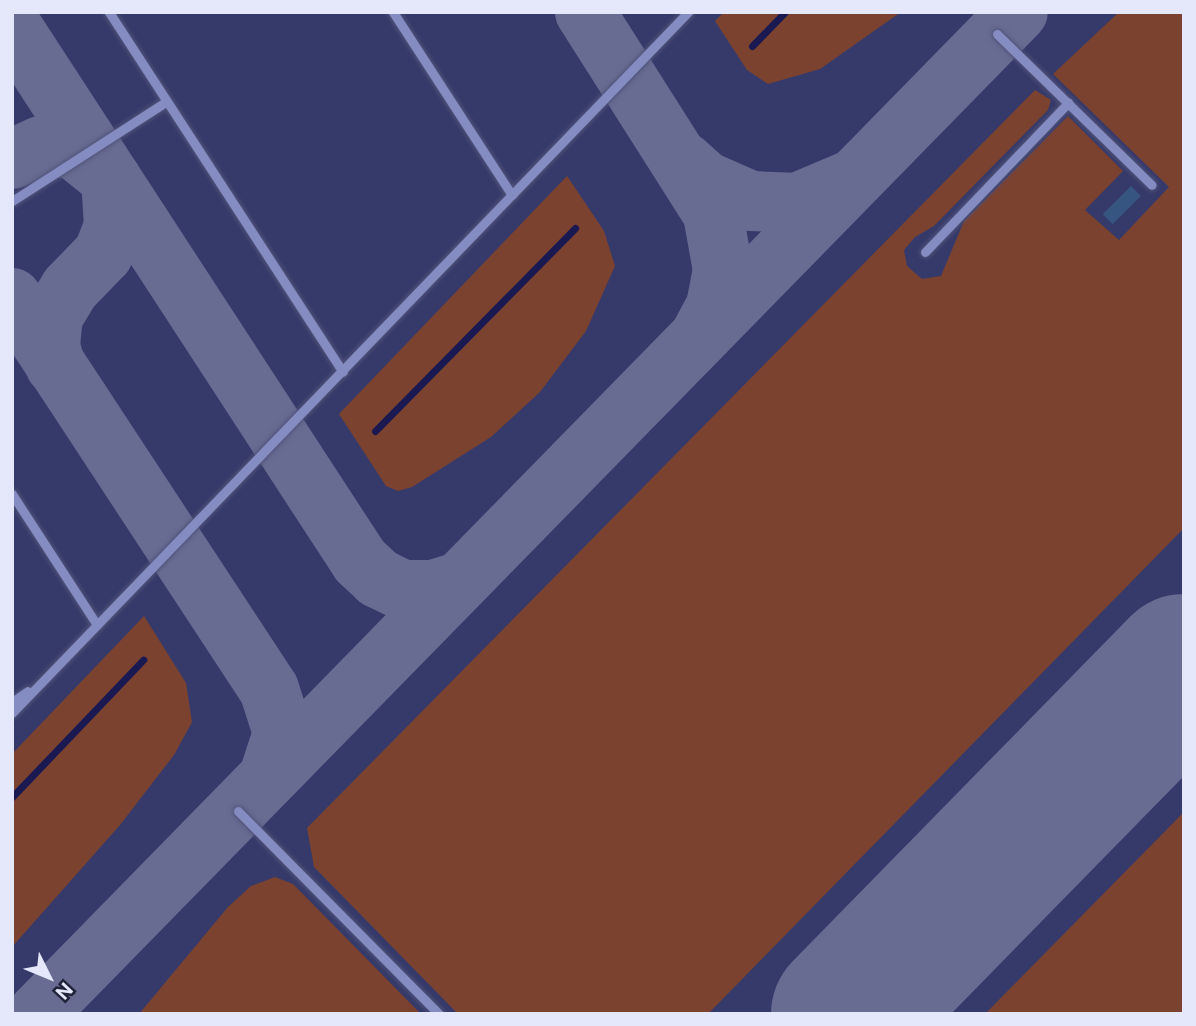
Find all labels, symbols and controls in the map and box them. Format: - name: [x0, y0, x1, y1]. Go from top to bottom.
- north arrow: [14, 942, 84, 1012]
- text: N: [51, 978, 77, 1004]

